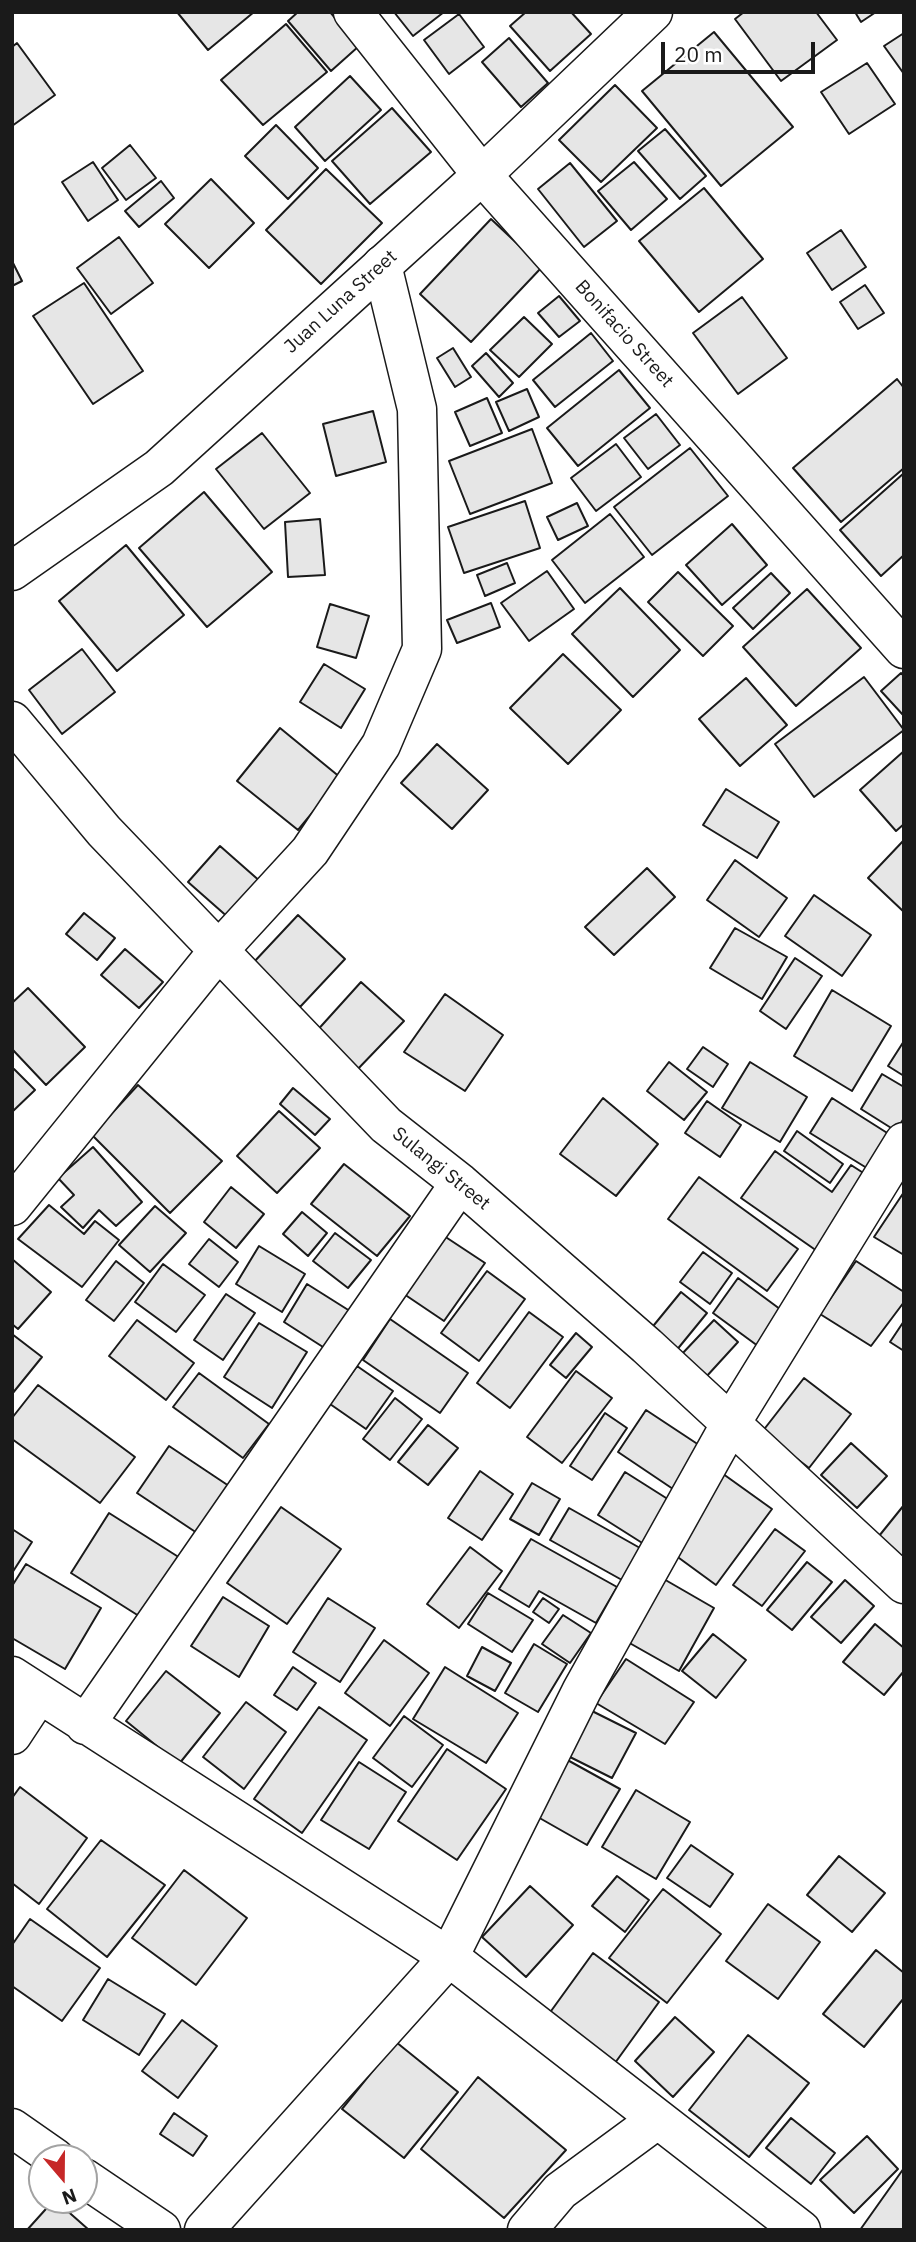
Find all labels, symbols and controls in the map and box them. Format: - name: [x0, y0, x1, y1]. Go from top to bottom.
- scale bar: [664, 28, 818, 72]
- text: 20 m: [674, 40, 723, 68]
- street label: Juan Luna Street: [280, 245, 402, 359]
- street label: Bonifacio Street: [570, 276, 678, 392]
- street label: Sulangi Street: [387, 1123, 495, 1215]
- north arrow: [28, 2144, 98, 2214]
- text: N: [59, 2183, 80, 2210]

